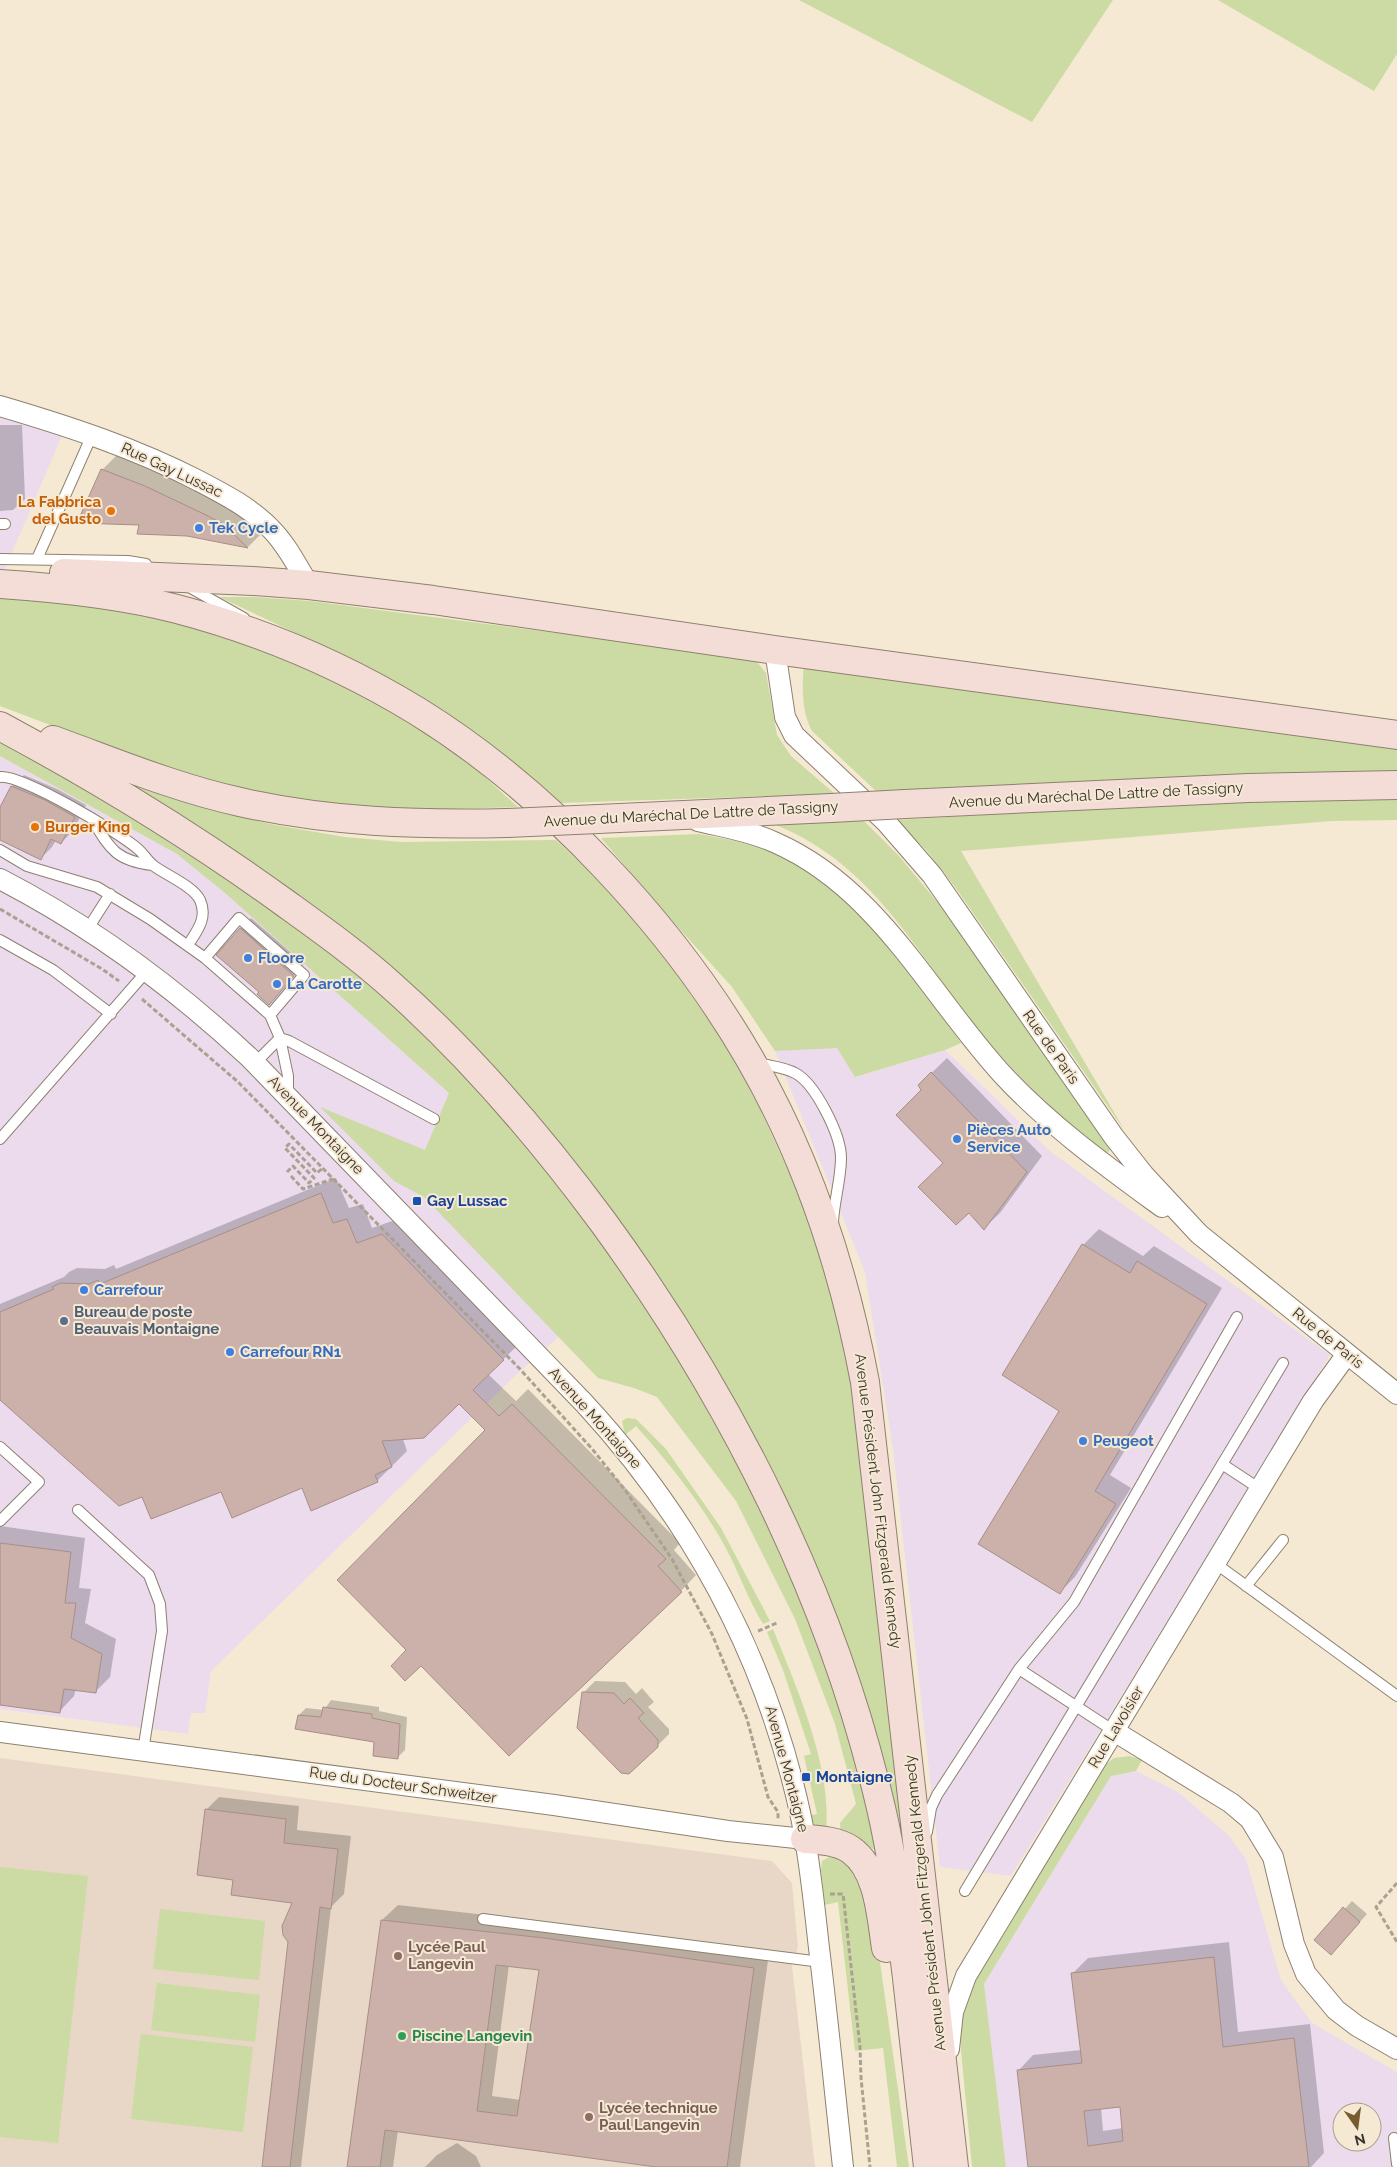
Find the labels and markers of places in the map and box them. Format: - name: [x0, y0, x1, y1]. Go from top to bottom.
- place label: La Fabbrica del Gusto: [18, 493, 101, 528]
- marker: La Fabbrica del Gusto: [105, 505, 117, 517]
- place label: Tek Cycle: [209, 519, 278, 537]
- marker: Tek Cycle: [193, 522, 205, 534]
- place label: Burger King: [45, 818, 130, 836]
- marker: Burger King: [29, 821, 41, 833]
- place label: Floore: [258, 949, 304, 967]
- marker: Floore: [242, 952, 254, 964]
- place label: La Carotte: [287, 975, 362, 993]
- marker: La Carotte: [271, 978, 283, 990]
- place label: Pièces Auto Service: [967, 1121, 1051, 1156]
- marker: Pièces Auto Service: [951, 1133, 963, 1145]
- place label: Gay Lussac: [427, 1192, 508, 1210]
- marker: Gay Lussac: [411, 1195, 423, 1207]
- place label: Carrefour: [94, 1281, 163, 1299]
- marker: Carrefour: [78, 1284, 90, 1296]
- place label: Bureau de poste Beauvais Montaigne: [74, 1303, 219, 1338]
- marker: Bureau de poste Beauvais Montaigne: [58, 1315, 70, 1327]
- place label: Carrefour RN1: [240, 1343, 342, 1361]
- marker: Carrefour RN1: [224, 1346, 236, 1358]
- place label: Peugeot: [1093, 1432, 1154, 1450]
- marker: Peugeot: [1077, 1435, 1089, 1447]
- place label: Montaigne: [816, 1768, 893, 1786]
- marker: Montaigne: [800, 1771, 812, 1783]
- place label: Lycée Paul Langevin: [408, 1938, 486, 1973]
- marker: Lycée Paul Langevin: [392, 1950, 404, 1962]
- place label: Piscine Langevin: [412, 2027, 532, 2045]
- marker: Piscine Langevin: [396, 2030, 408, 2042]
- place label: Lycée technique Paul Langevin: [599, 2099, 718, 2134]
- marker: Lycée technique Paul Langevin: [583, 2111, 595, 2123]

